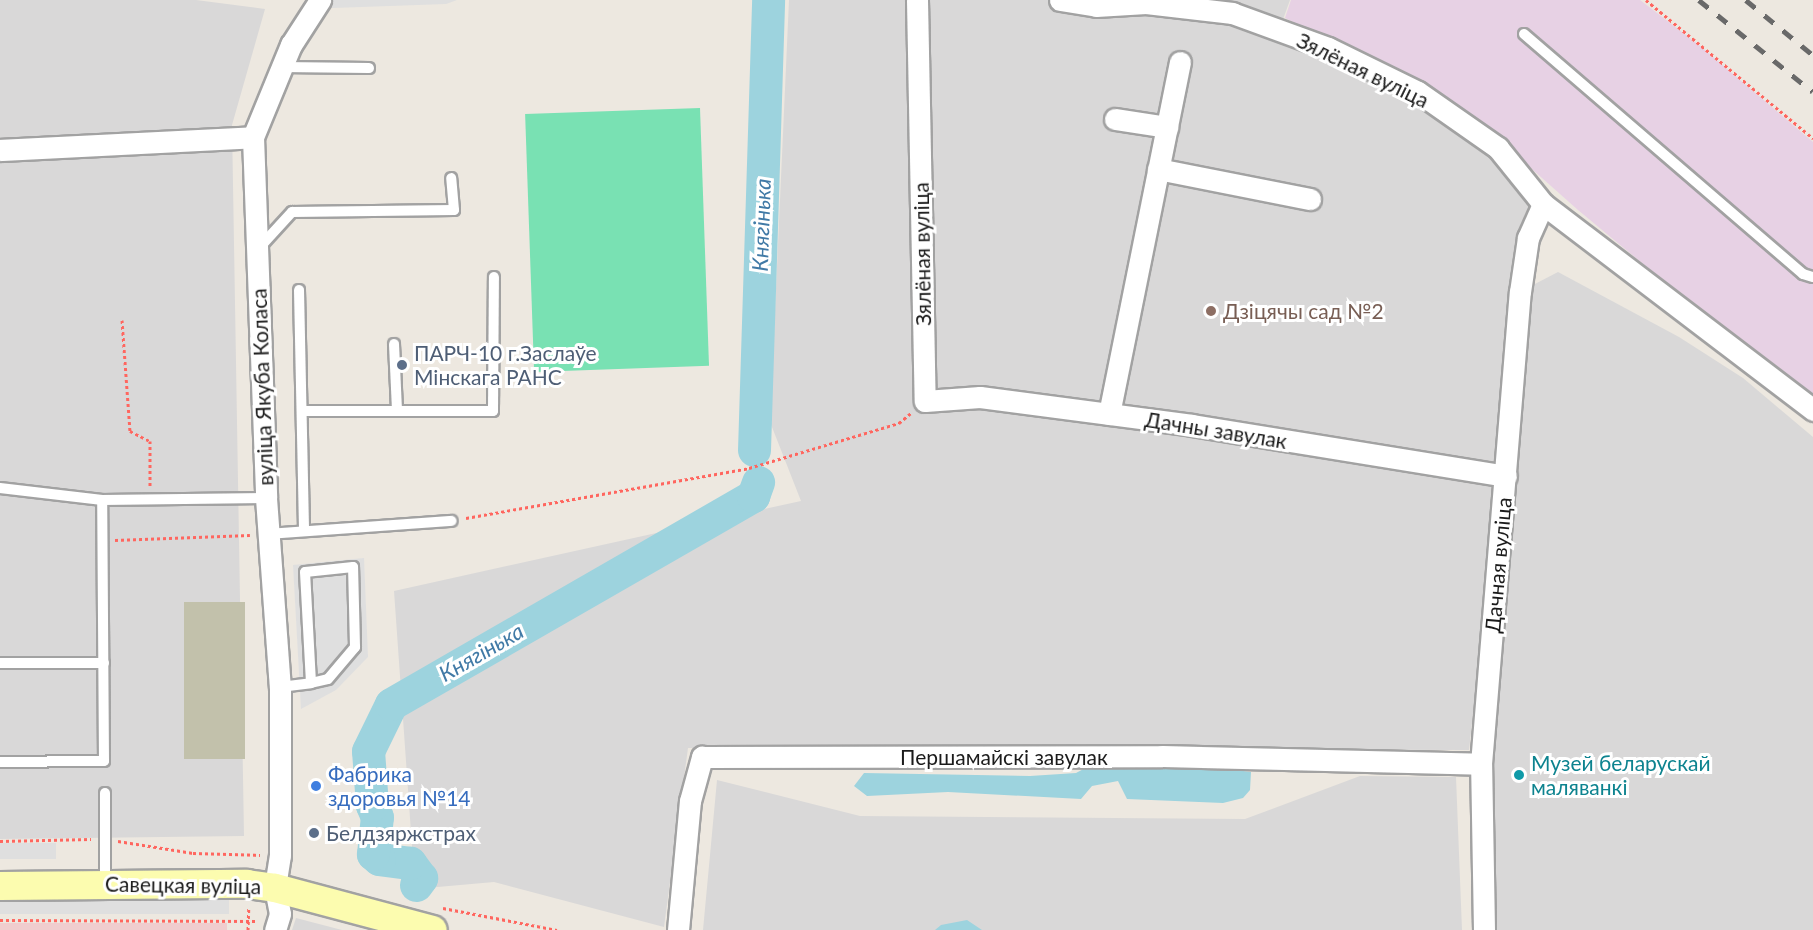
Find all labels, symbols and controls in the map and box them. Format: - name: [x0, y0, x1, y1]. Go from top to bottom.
- street label: Зялёная вуліца: [1293, 27, 1433, 113]
- water label: Княгінька: [746, 178, 776, 272]
- street label: Зялёная вуліца: [908, 182, 936, 326]
- street label: вуліца Якуба Коласа: [246, 288, 278, 486]
- place label: Дзіцячы сад №2: [1223, 298, 1384, 324]
- marker: Дзіцячы сад №2: [1204, 304, 1218, 318]
- place label: ПАРЧ-10 г.Заслаўе Мінскага РАНС: [414, 340, 597, 390]
- marker: ПАРЧ-10 г.Заслаўе Мінскага РАНС: [395, 358, 409, 372]
- street label: Дачны завулак: [1143, 406, 1289, 454]
- street label: Дачная вуліца: [1480, 496, 1516, 634]
- water label: Княгінька: [434, 617, 528, 687]
- street label: Першамайскі завулак: [900, 744, 1108, 770]
- place label: Музей беларускай маляванкі: [1531, 750, 1711, 800]
- place label: Фабрика здоровья №14: [328, 761, 471, 811]
- marker: Музей беларускай маляванкі: [1512, 768, 1526, 782]
- marker: Фабрика здоровья №14: [309, 779, 323, 793]
- place label: Белдзяржстрах: [326, 820, 476, 846]
- marker: Белдзяржстрах: [307, 826, 321, 840]
- street label: Савецкая вуліца: [105, 871, 261, 899]

